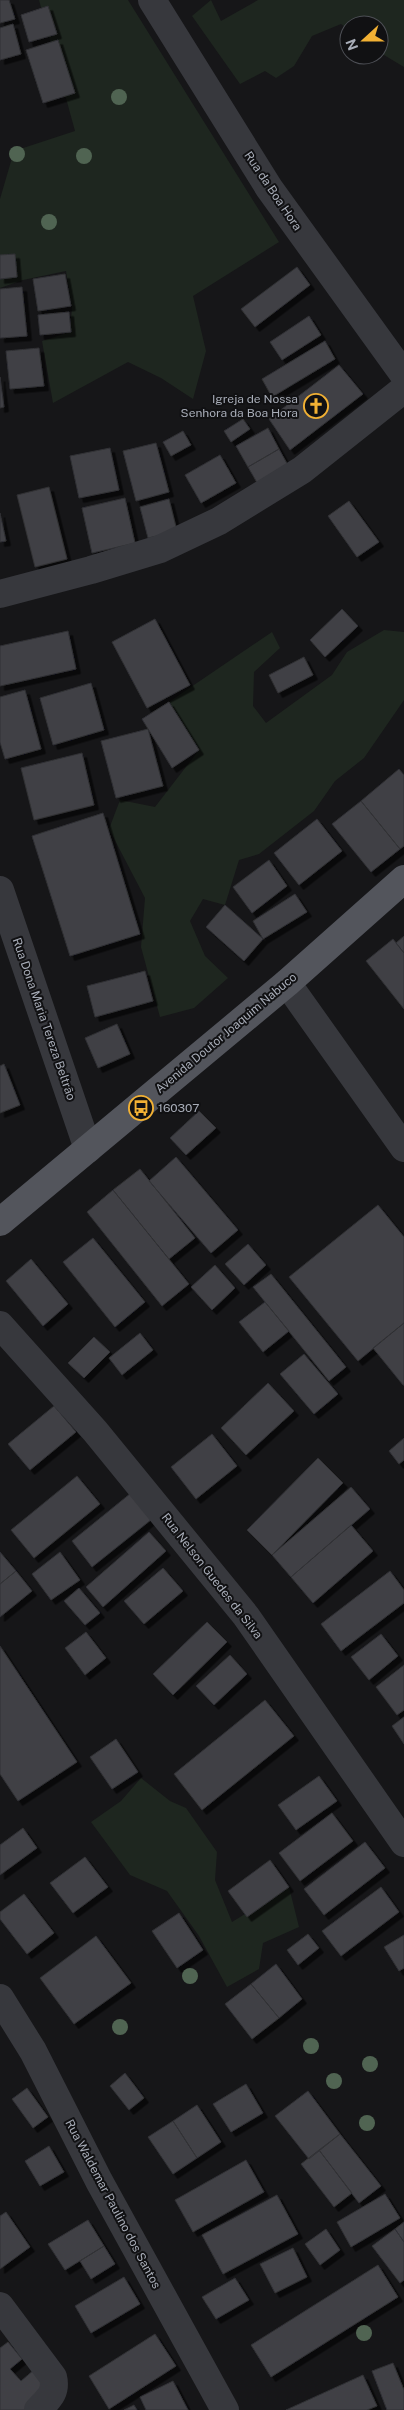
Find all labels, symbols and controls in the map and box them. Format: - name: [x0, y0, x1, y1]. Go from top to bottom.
- north arrow: [339, 15, 389, 65]
- text: N: [342, 37, 361, 53]
- street label: Rua da Boa Hora: [241, 149, 305, 233]
- place label: Igreja de Nossa Senhora da Boa Hora: [181, 392, 298, 420]
- church icon: Igreja de Nossa Senhora da Boa Hora: [303, 393, 329, 419]
- street label: Rua Dona Maria Tereza Beltrão: [10, 936, 79, 1102]
- street label: Avenida Doutor Joaquim Nabuco: [153, 970, 299, 1096]
- bus stop icon: 160307: [128, 1095, 154, 1121]
- place label: 160307: [158, 1101, 199, 1115]
- street label: Rua Nelson Guedes da Silva: [159, 1510, 265, 1642]
- street label: Rua Waldemar Paulino dos Santos: [62, 2117, 164, 2291]

